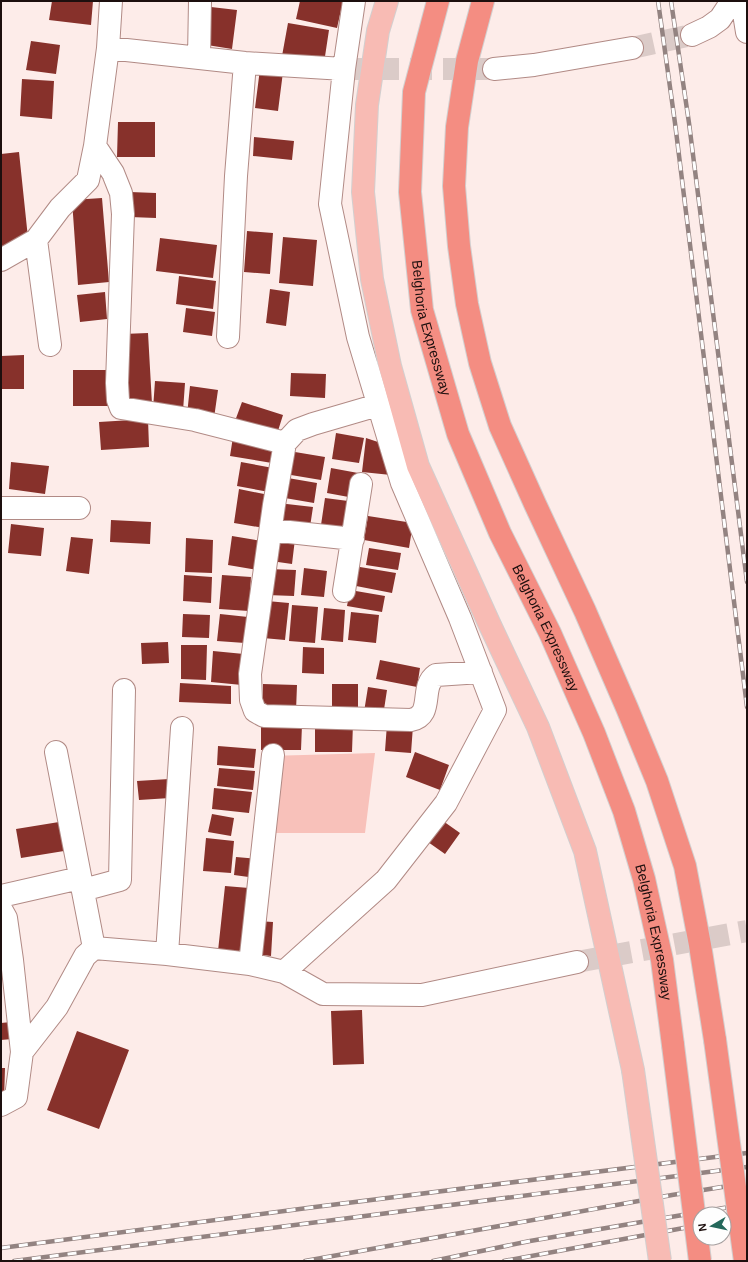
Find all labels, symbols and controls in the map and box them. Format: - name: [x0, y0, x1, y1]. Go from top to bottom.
- street label: Belghoria Expressway: [409, 259, 454, 397]
- street label: Belghoria Expressway: [509, 562, 583, 694]
- street label: Belghoria Expressway: [632, 862, 675, 1001]
- north arrow: [692, 1206, 732, 1246]
- text: N: [696, 1223, 709, 1232]

